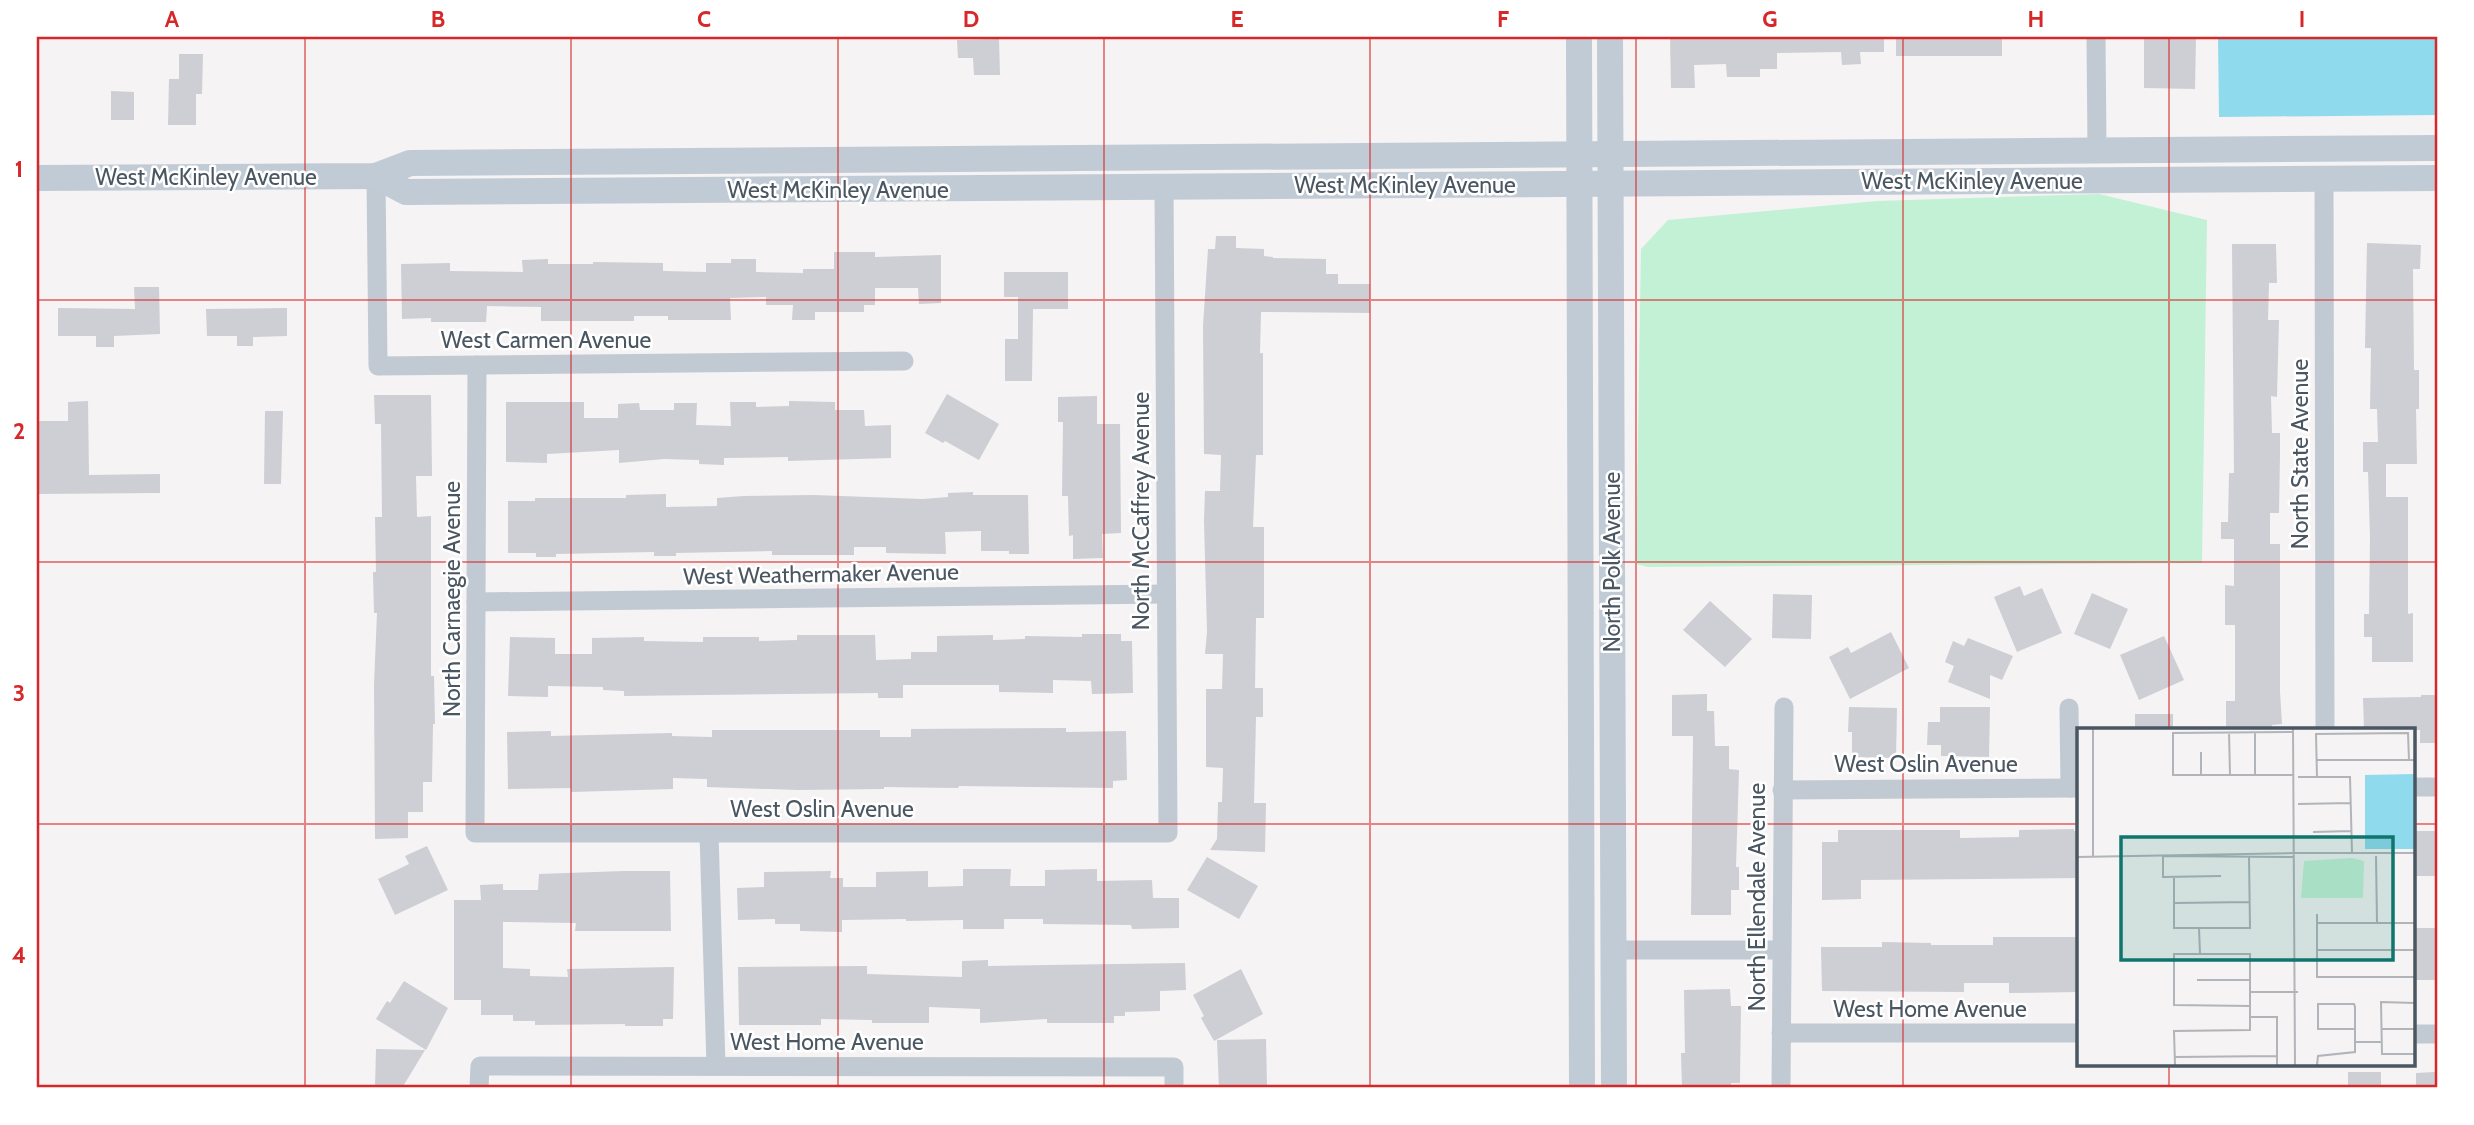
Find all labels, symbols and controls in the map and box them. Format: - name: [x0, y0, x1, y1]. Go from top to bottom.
- text: A: [165, 5, 180, 33]
- text: B: [431, 5, 445, 33]
- text: C: [697, 5, 711, 33]
- text: D: [963, 5, 979, 33]
- text: E: [1230, 5, 1244, 33]
- text: F: [1497, 5, 1509, 33]
- text: G: [1762, 5, 1778, 33]
- text: H: [2028, 5, 2044, 33]
- text: I: [2299, 5, 2305, 33]
- text: 1: [15, 155, 23, 183]
- street label: West McKinley Avenue: [95, 163, 317, 191]
- street label: West McKinley Avenue: [1861, 167, 2083, 195]
- street label: West McKinley Avenue: [1294, 171, 1516, 199]
- street label: West McKinley Avenue: [727, 176, 949, 204]
- street label: West Carmen Avenue: [441, 326, 651, 354]
- street label: North State Avenue: [2286, 359, 2314, 549]
- street label: North McCaffrey Avenue: [1127, 392, 1155, 630]
- text: 2: [13, 417, 25, 445]
- street label: North Polk Avenue: [1598, 472, 1626, 652]
- street label: North Carnaegie Avenue: [438, 481, 466, 717]
- street label: West Weathermaker Avenue: [683, 558, 959, 590]
- text: 3: [13, 679, 25, 707]
- inset map: [2077, 728, 2414, 1066]
- street label: West Oslin Avenue: [1834, 750, 2018, 778]
- street label: North Ellendale Avenue: [1743, 783, 1771, 1011]
- street label: West Oslin Avenue: [730, 795, 914, 823]
- text: 4: [12, 941, 26, 969]
- street label: West Home Avenue: [1833, 995, 2027, 1023]
- street label: West Home Avenue: [730, 1028, 924, 1056]

